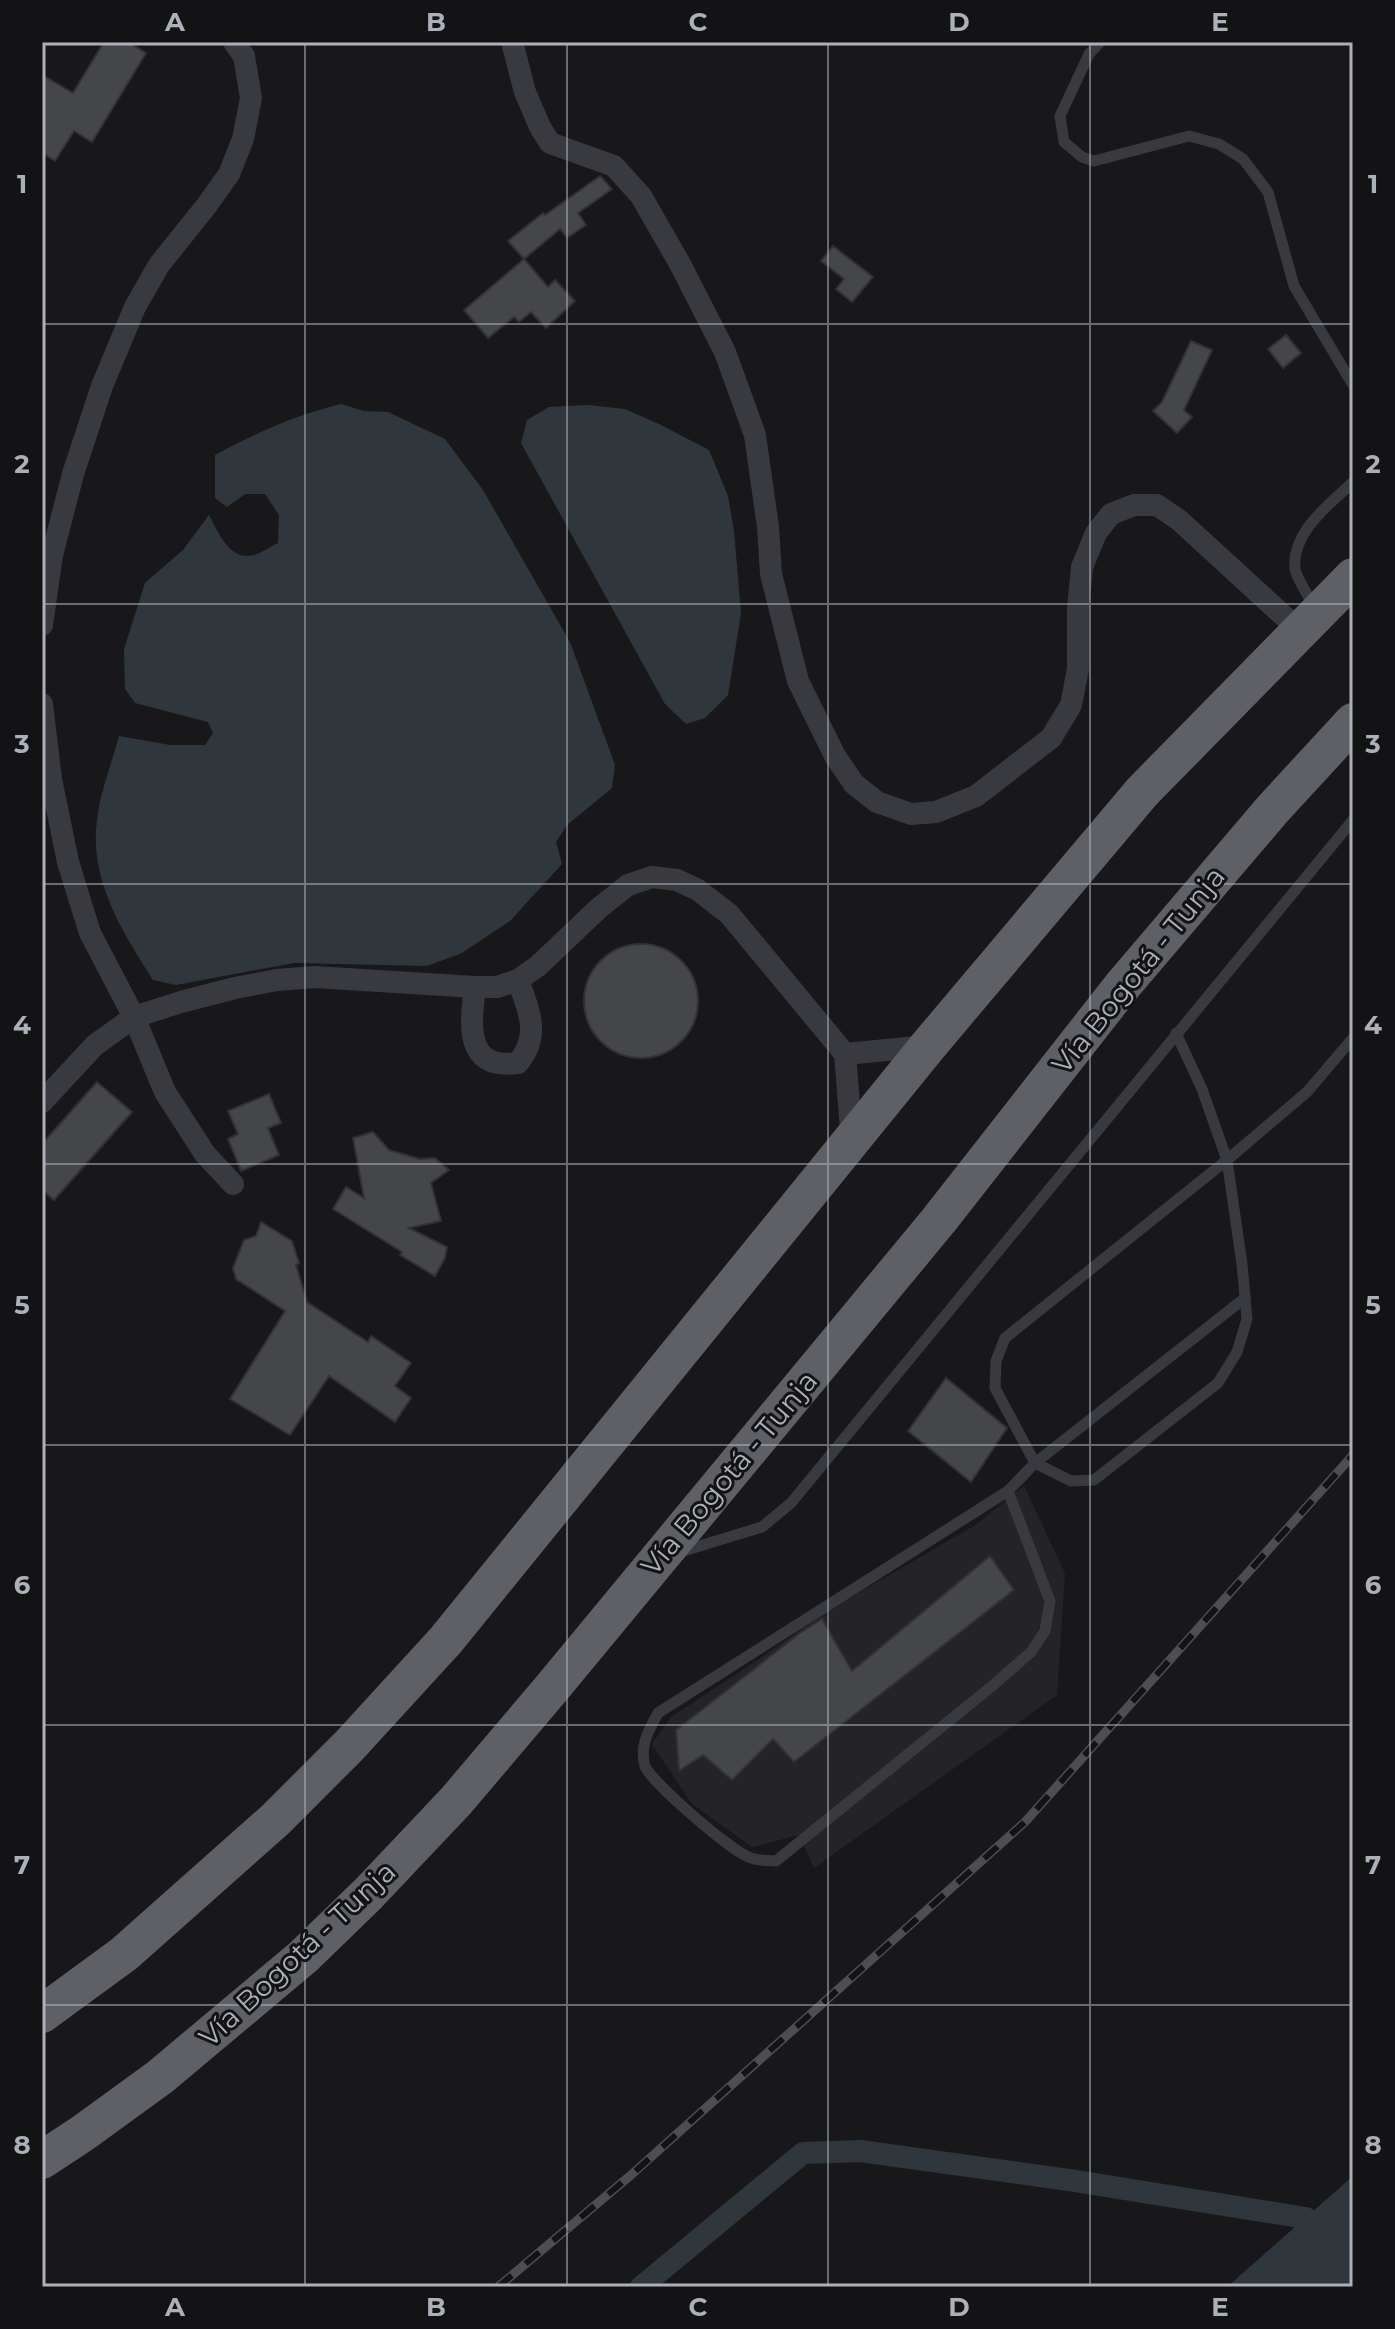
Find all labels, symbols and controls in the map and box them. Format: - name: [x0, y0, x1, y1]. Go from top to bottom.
- text: A: [164, 6, 186, 38]
- text: B: [426, 6, 446, 38]
- text: C: [689, 6, 708, 38]
- text: D: [948, 6, 970, 38]
- text: E: [1211, 6, 1229, 38]
- text: 1: [17, 168, 27, 200]
- text: 1: [1368, 168, 1378, 200]
- text: 2: [14, 448, 30, 480]
- text: 2: [1365, 448, 1381, 480]
- text: 3: [13, 728, 30, 760]
- text: 3: [1364, 728, 1381, 760]
- street label: Vía Bogotá - Tunja: [1044, 860, 1232, 1080]
- text: 4: [13, 1009, 31, 1041]
- text: 4: [1364, 1009, 1382, 1041]
- text: 5: [14, 1289, 30, 1321]
- text: 5: [1365, 1289, 1381, 1321]
- street label: Vía Bogotá - Tunja: [634, 1364, 824, 1582]
- text: 6: [14, 1569, 31, 1601]
- text: 6: [1365, 1569, 1382, 1601]
- text: 7: [14, 1849, 30, 1881]
- text: 7: [1365, 1849, 1381, 1881]
- street label: Vía Bogotá - Tunja: [192, 1854, 402, 2054]
- text: 8: [13, 2129, 31, 2161]
- text: 8: [1364, 2129, 1382, 2161]
- text: A: [164, 2291, 186, 2323]
- text: B: [426, 2291, 446, 2323]
- text: C: [689, 2291, 708, 2323]
- text: D: [948, 2291, 970, 2323]
- text: E: [1211, 2291, 1229, 2323]

